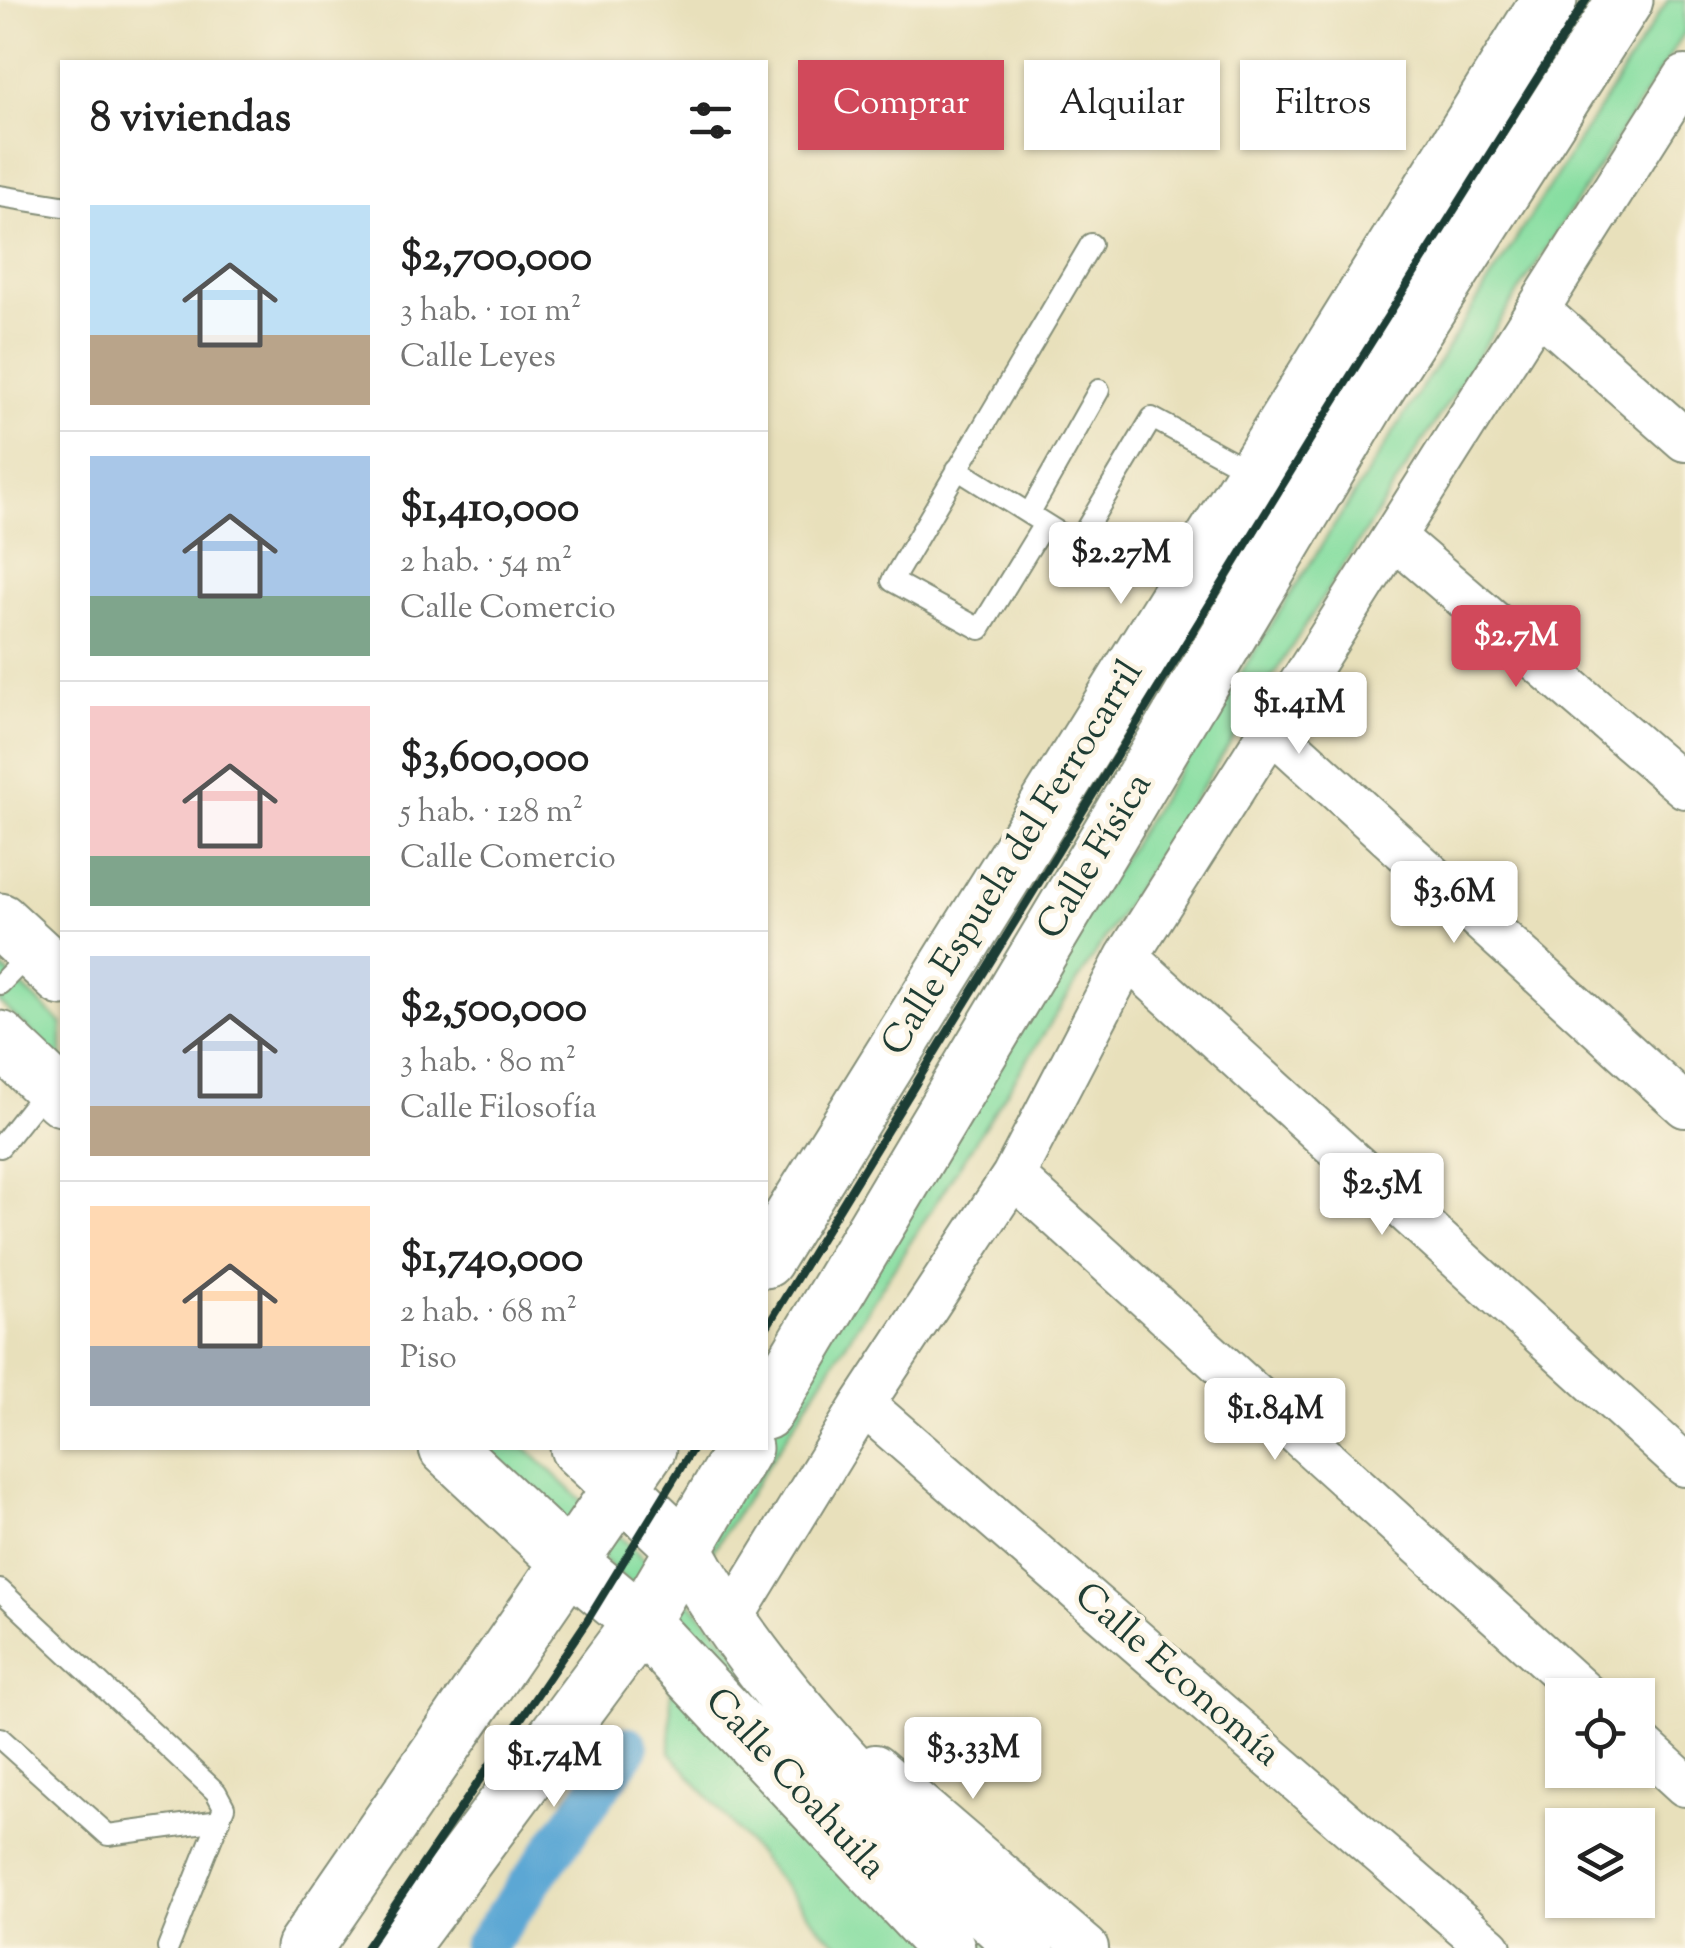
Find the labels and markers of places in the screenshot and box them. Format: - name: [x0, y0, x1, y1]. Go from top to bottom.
- pin: $2.27M: [1040, 522, 1202, 607]
- pin: $2.7M: [1446, 605, 1586, 690]
- pin: $1.41M: [1218, 672, 1380, 757]
- pin: $3.6M: [1384, 861, 1524, 946]
- pin: $2.5M: [1312, 1153, 1452, 1238]
- pin: $1.84M: [1194, 1378, 1356, 1463]
- pin: $3.33M: [892, 1717, 1054, 1802]
- pin: $1.74M: [473, 1725, 635, 1810]

